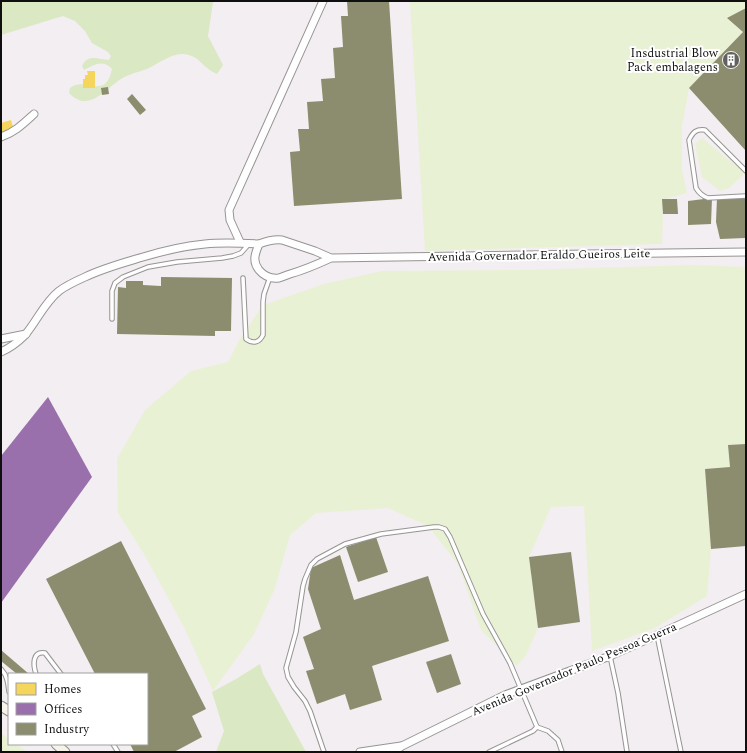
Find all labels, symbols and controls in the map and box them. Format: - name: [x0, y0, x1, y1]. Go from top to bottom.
- place label: Insdustrial Blow Pack embalagens: [627, 44, 719, 77]
- building icon: Insdustrial Blow Pack embalagens: [721, 50, 741, 70]
- street label: Avenida Governador Eraldo Gueiros Leite: [428, 244, 651, 267]
- street label: Avenida Governador Paulo Pessoa Guerra: [469, 617, 680, 721]
- legend: [8, 673, 148, 745]
- text: Homes: [44, 680, 82, 699]
- text: Offices: [44, 700, 83, 719]
- text: Industry: [44, 720, 90, 739]

